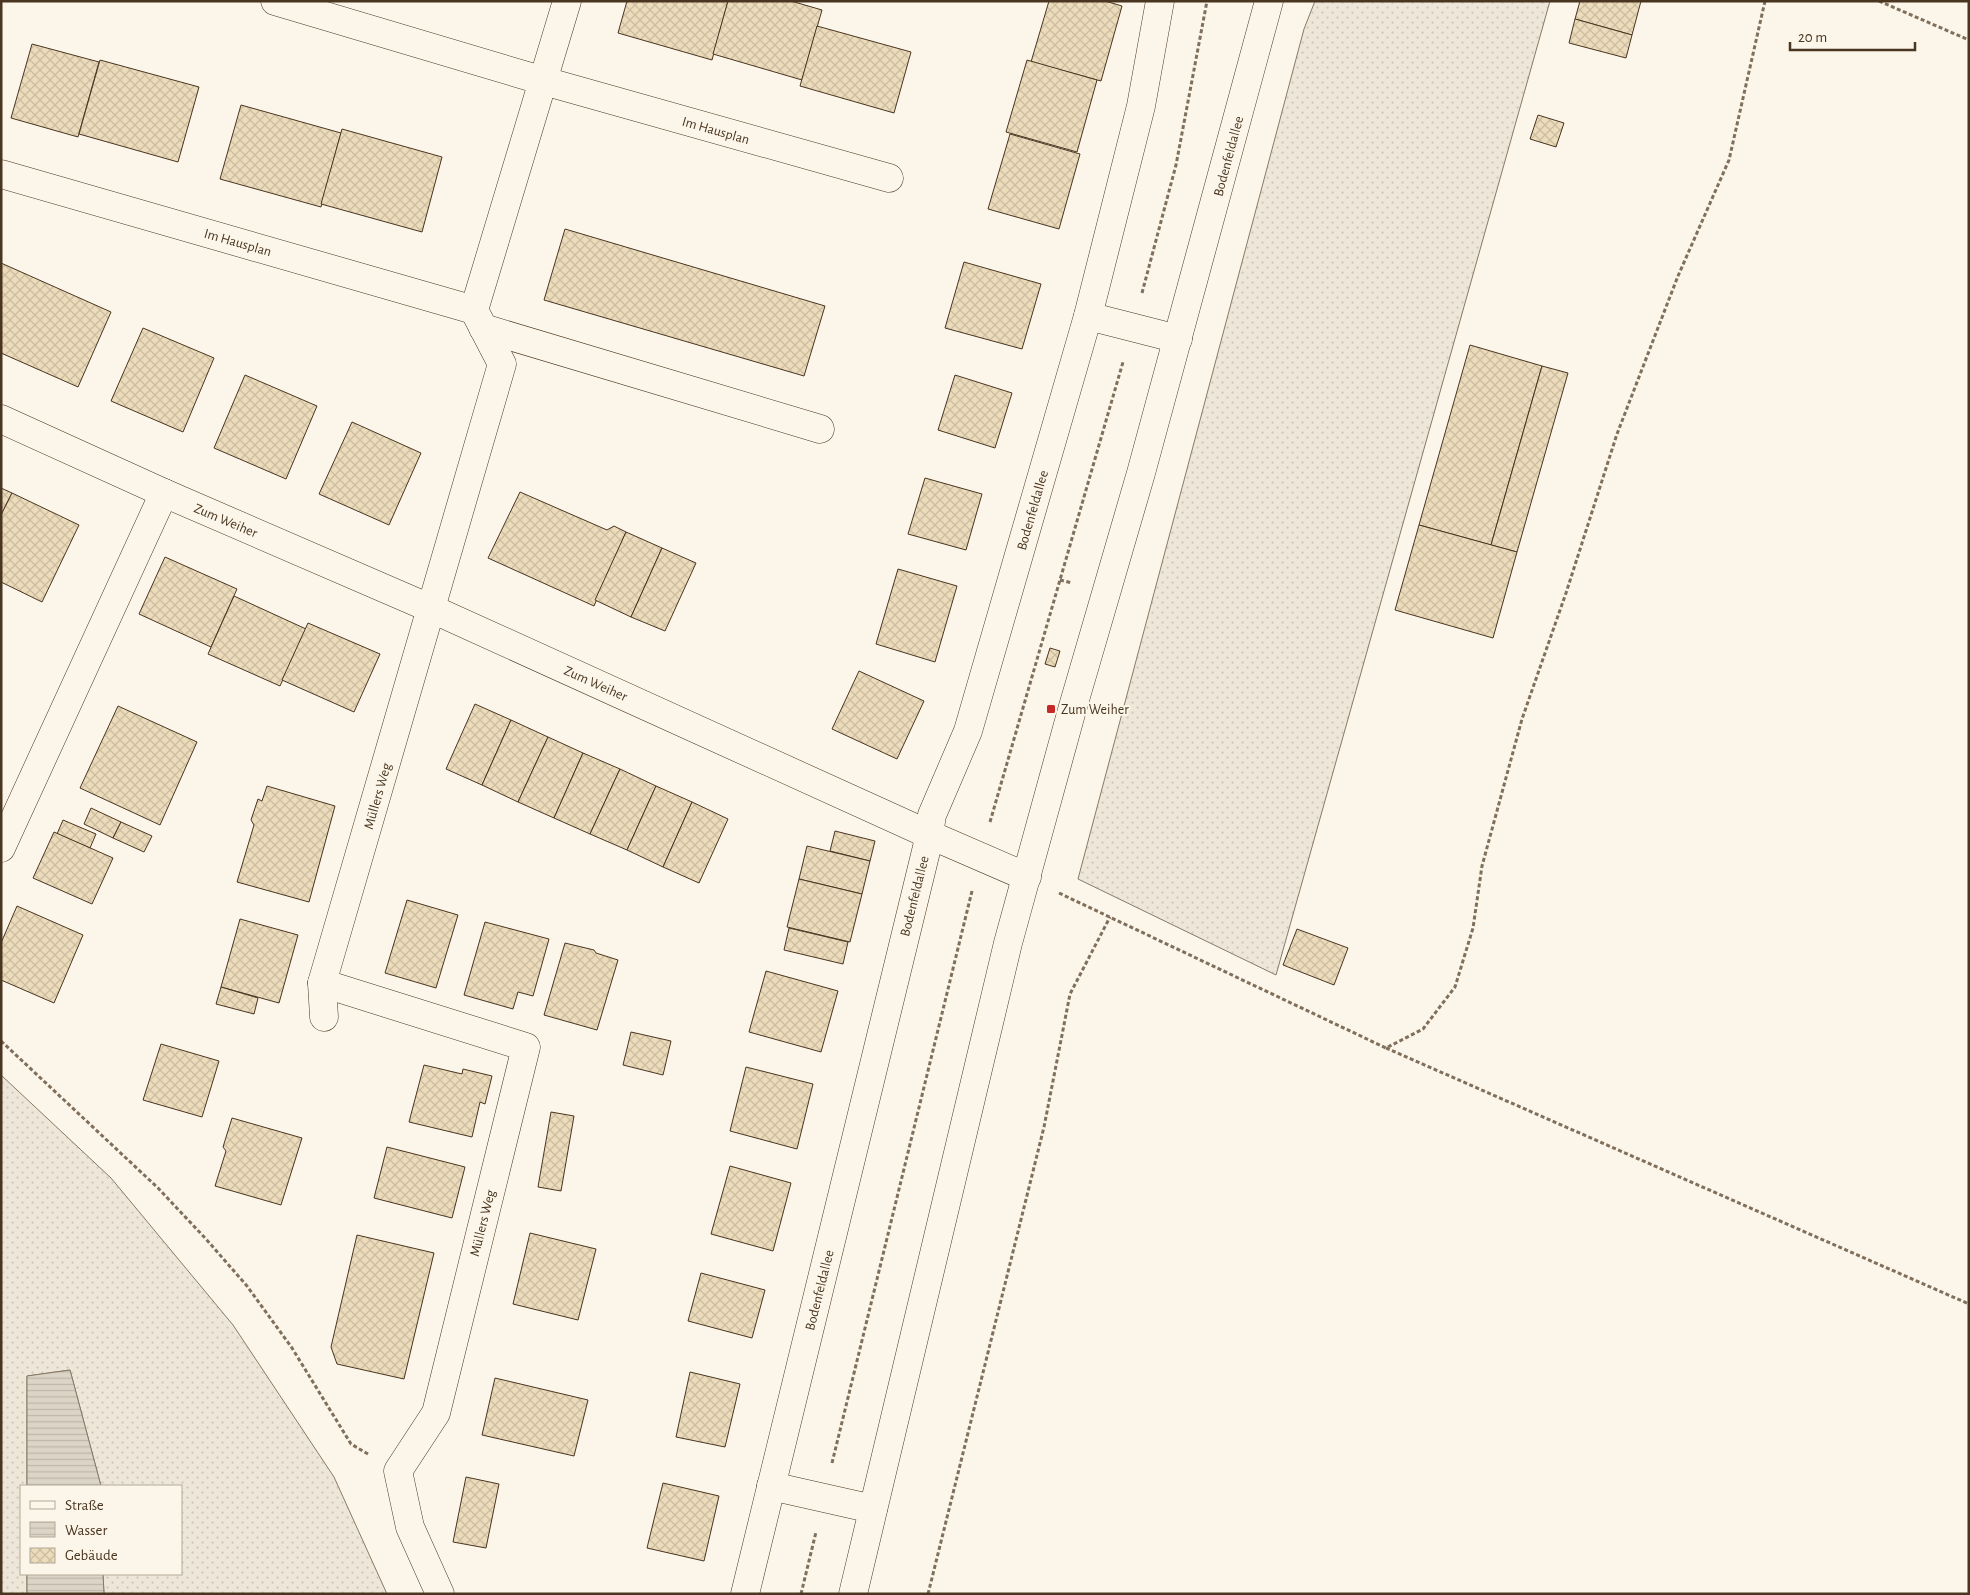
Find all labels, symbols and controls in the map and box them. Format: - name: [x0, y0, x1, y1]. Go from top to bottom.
- scale bar: [1790, 20, 1915, 52]
- text: 20 m: [1798, 30, 1827, 45]
- street label: Im Hausplan: [680, 115, 751, 147]
- street label: Bodenfeldallee: [1212, 115, 1246, 198]
- street label: Im Hausplan: [202, 227, 273, 259]
- street label: Bodenfeldallee: [1015, 469, 1051, 552]
- street label: Zum Weiher: [192, 501, 260, 541]
- street label: Zum Weiher: [562, 664, 630, 704]
- marker: Zum Weiher: [1045, 703, 1057, 715]
- place label: Zum Weiher: [1061, 703, 1129, 717]
- street label: Müllers Weg: [362, 761, 394, 831]
- street label: Bodenfeldallee: [898, 855, 932, 938]
- street label: Müllers Weg: [468, 1188, 498, 1258]
- street label: Bodenfeldallee: [803, 1249, 837, 1332]
- legend: [20, 1485, 182, 1575]
- text: Straße: [65, 1498, 104, 1513]
- text: Wasser: [65, 1523, 108, 1538]
- text: Gebäude: [65, 1548, 118, 1563]

